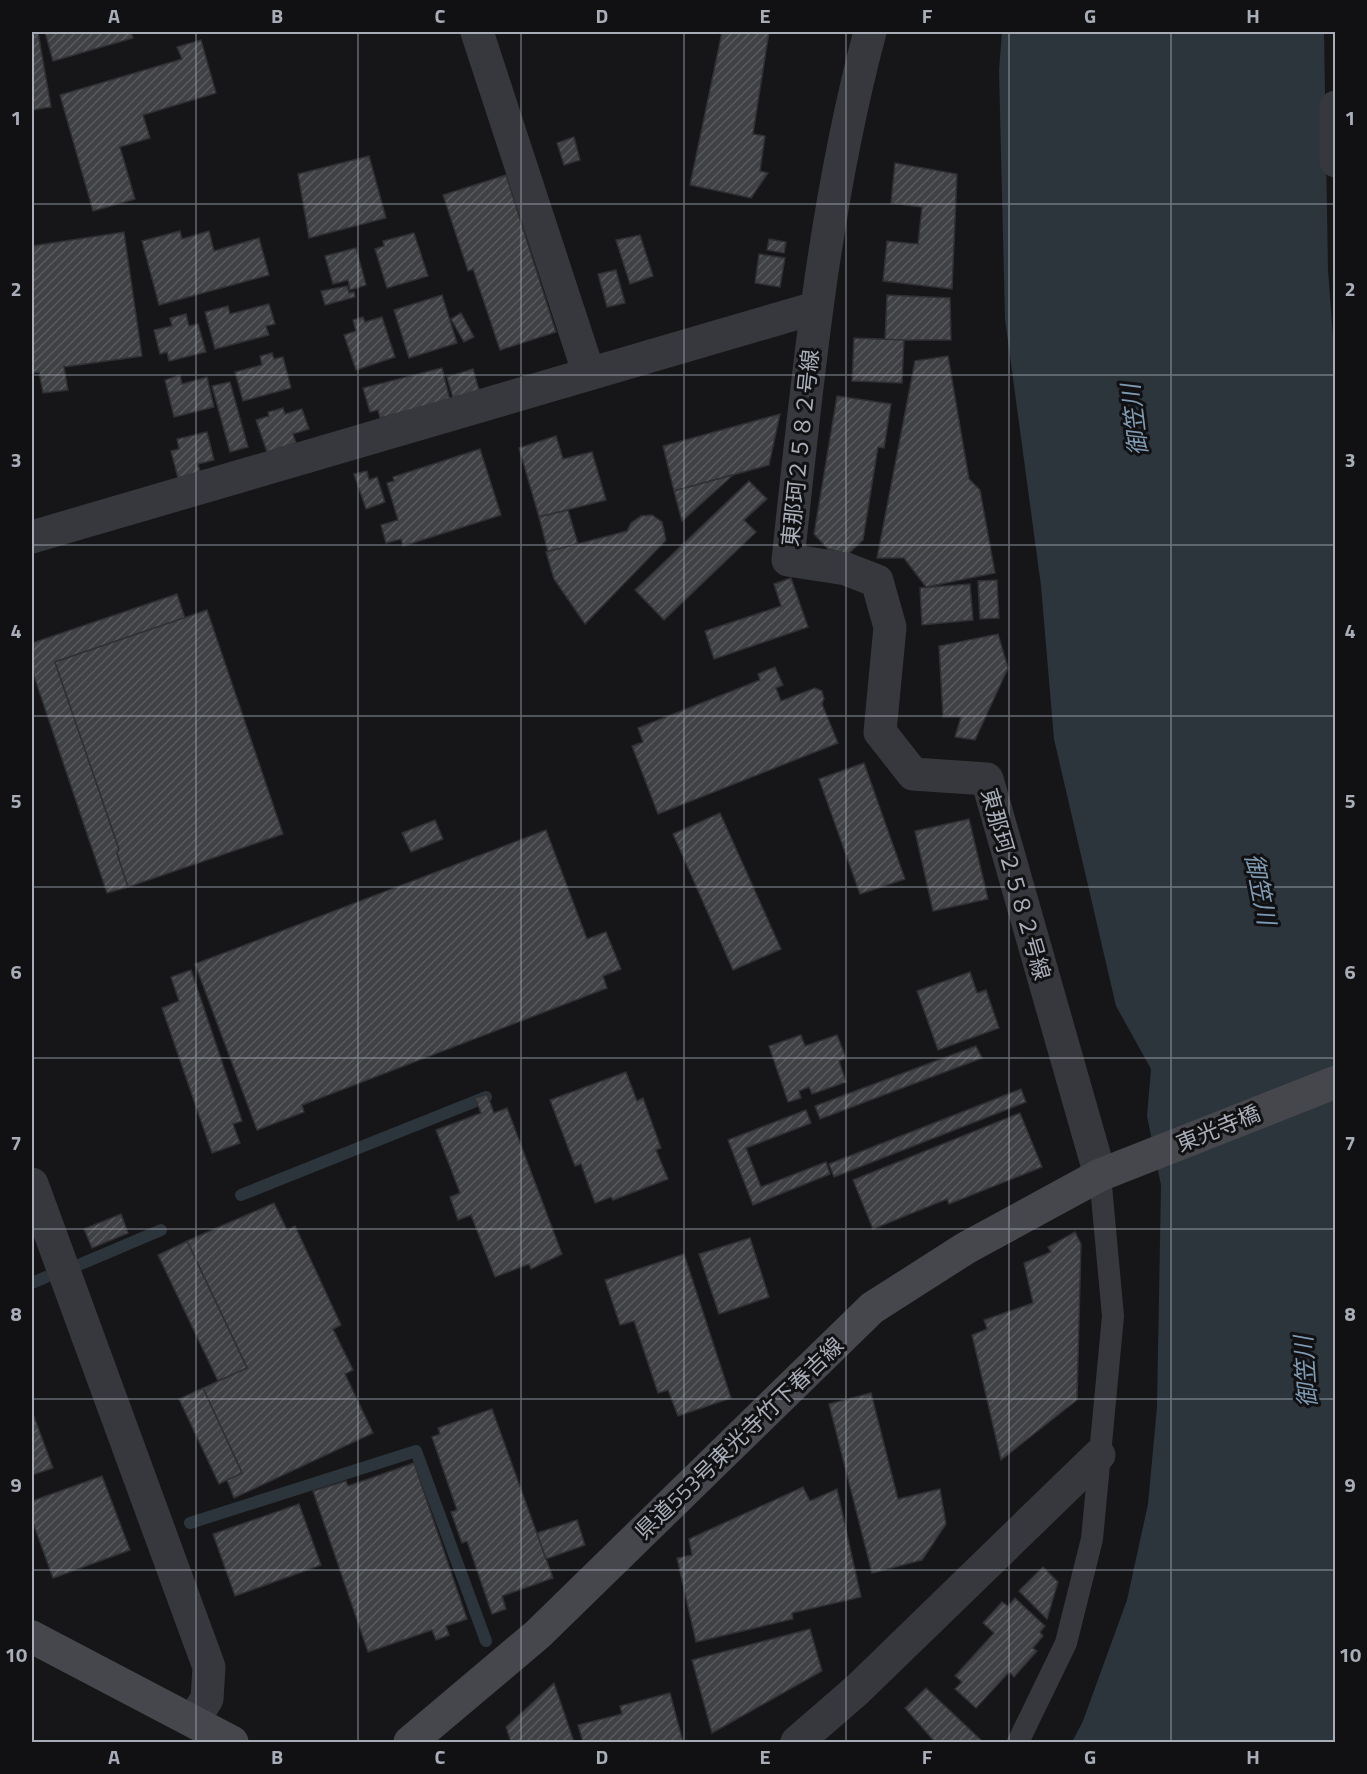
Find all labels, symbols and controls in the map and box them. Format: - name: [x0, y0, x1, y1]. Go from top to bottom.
- text: A: [108, 0, 120, 31]
- text: B: [271, 0, 283, 31]
- text: C: [435, 0, 446, 31]
- text: D: [596, 0, 608, 31]
- text: E: [759, 0, 771, 31]
- text: F: [922, 0, 933, 31]
- text: G: [1084, 0, 1096, 31]
- text: H: [1246, 0, 1260, 31]
- text: 1: [10, 102, 22, 133]
- text: 1: [1344, 102, 1356, 133]
- text: 2: [10, 273, 22, 304]
- text: 2: [1344, 273, 1356, 304]
- street label: 東那珂２５８２号線: [773, 348, 827, 548]
- water label: 御笠川: [1111, 379, 1156, 458]
- text: 3: [10, 444, 22, 475]
- text: 3: [1344, 444, 1356, 475]
- text: 4: [10, 615, 22, 646]
- text: 4: [1344, 615, 1356, 646]
- street label: 東那珂２５８２号線: [972, 784, 1060, 984]
- text: 5: [10, 785, 22, 816]
- text: 5: [1344, 785, 1356, 816]
- water label: 御笠川: [1236, 850, 1286, 931]
- text: 6: [10, 956, 22, 987]
- text: 6: [1344, 956, 1356, 987]
- street label: 東光寺橋: [1171, 1096, 1265, 1160]
- text: 7: [10, 1127, 22, 1158]
- text: 7: [1344, 1127, 1356, 1158]
- text: 8: [10, 1298, 22, 1329]
- text: 8: [1344, 1298, 1356, 1329]
- street label: 県道553号東光寺竹下春吉線: [627, 1329, 851, 1547]
- water label: 御笠川: [1284, 1332, 1325, 1409]
- text: 9: [10, 1469, 22, 1500]
- text: 9: [1344, 1469, 1356, 1500]
- text: 10: [5, 1639, 27, 1670]
- text: 10: [1339, 1639, 1361, 1670]
- text: A: [108, 1741, 120, 1772]
- text: B: [271, 1741, 283, 1772]
- text: C: [435, 1741, 446, 1772]
- text: D: [596, 1741, 608, 1772]
- text: E: [759, 1741, 771, 1772]
- text: F: [922, 1741, 933, 1772]
- text: G: [1084, 1741, 1096, 1772]
- text: H: [1246, 1741, 1260, 1772]

